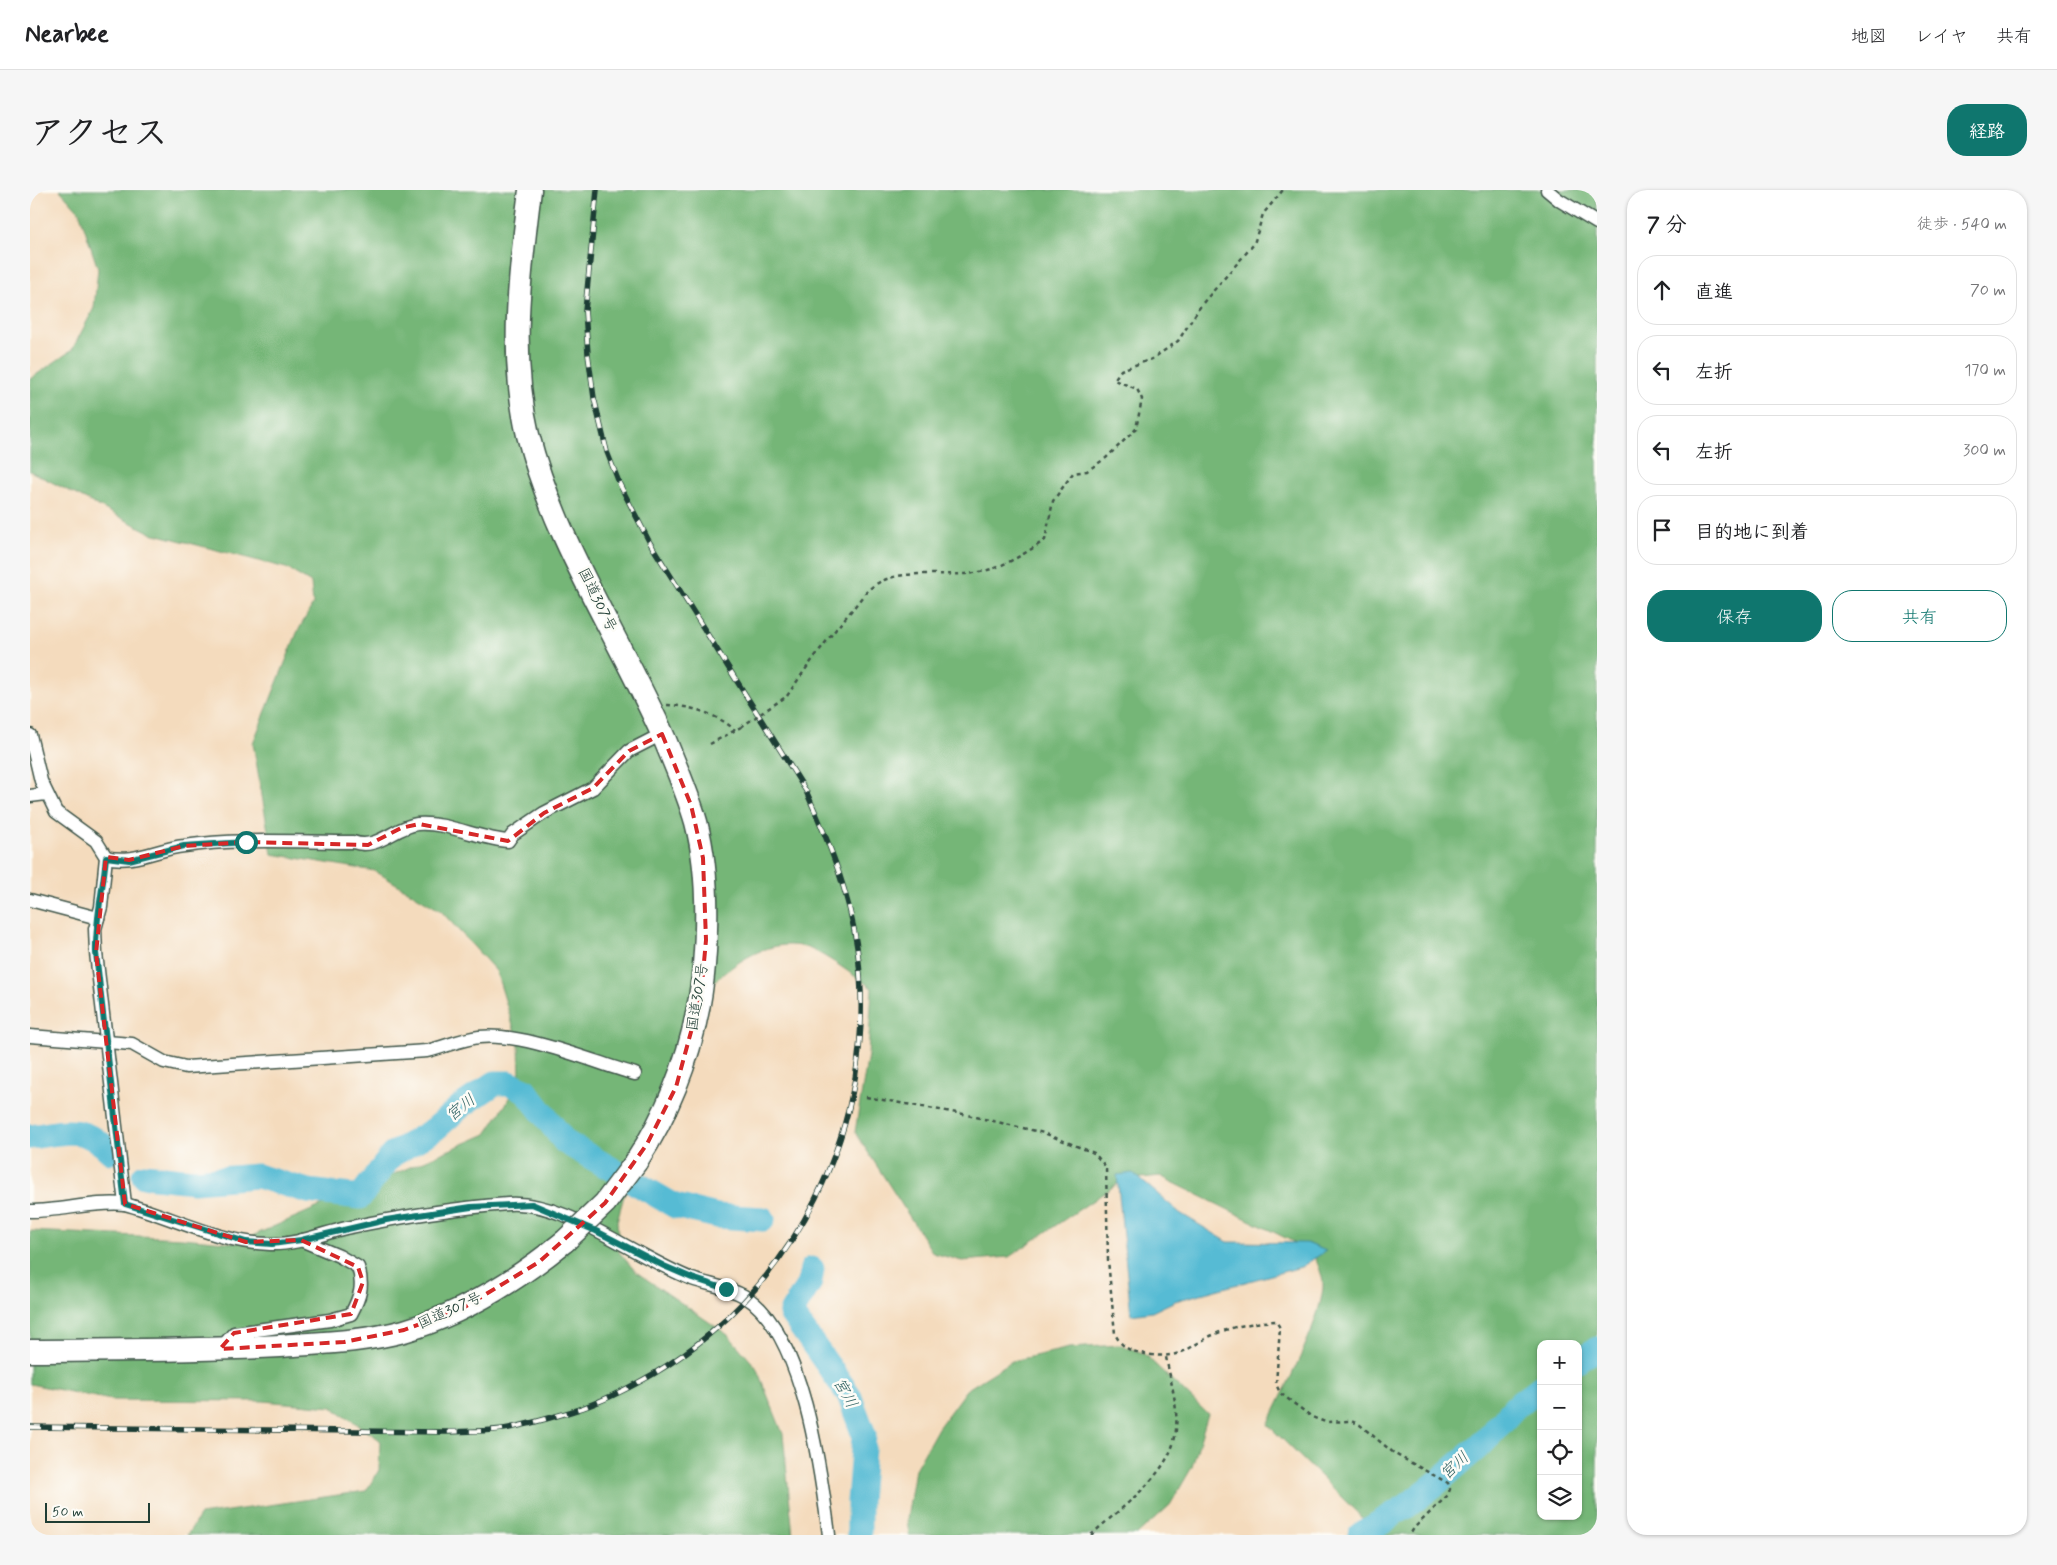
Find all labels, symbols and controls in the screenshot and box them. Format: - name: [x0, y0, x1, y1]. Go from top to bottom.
- text: Nearbee: [25, 19, 109, 50]
- text: 地図: [1851, 25, 1887, 49]
- text: レイヤ: [1915, 25, 1968, 49]
- text: 共有: [1996, 25, 2032, 49]
- button: 経路: [1947, 104, 2027, 156]
- text: アクセス: [30, 111, 168, 157]
- text: 7 分: [1647, 211, 1686, 239]
- text: 徒歩 · 540 m: [1917, 214, 2007, 235]
- icon: ahead: [1648, 276, 1676, 304]
- text: 直進: [1695, 280, 1733, 305]
- text: 70 m: [1970, 280, 2006, 301]
- icon: left: [1648, 356, 1676, 384]
- text: 左折: [1695, 360, 1733, 385]
- text: 170 m: [1964, 360, 2006, 381]
- icon: left: [1648, 436, 1676, 464]
- text: 左折: [1695, 440, 1733, 465]
- text: 300 m: [1963, 440, 2006, 461]
- icon: arrive: [1648, 516, 1676, 544]
- text: 目的地に到着: [1695, 520, 1809, 545]
- street label: 国道307号: [573, 565, 621, 635]
- button: 保存: [1647, 590, 1822, 642]
- button: 共有: [1832, 590, 2007, 642]
- route start: [235, 831, 258, 854]
- street label: 国道307号: [683, 961, 713, 1033]
- water label: 宮川: [442, 1090, 480, 1126]
- route end: [715, 1278, 738, 1301]
- street label: 国道307号: [415, 1288, 485, 1334]
- map controls: [1537, 1340, 1582, 1520]
- button: +: [1537, 1340, 1582, 1385]
- water label: 宮川: [828, 1374, 862, 1412]
- button: −: [1537, 1385, 1582, 1430]
- button: locate: [1537, 1430, 1582, 1475]
- water label: 宮川: [1436, 1447, 1474, 1485]
- button: layers: [1537, 1475, 1582, 1520]
- scale bar: [45, 1500, 150, 1523]
- text: 50 m: [52, 1503, 83, 1521]

